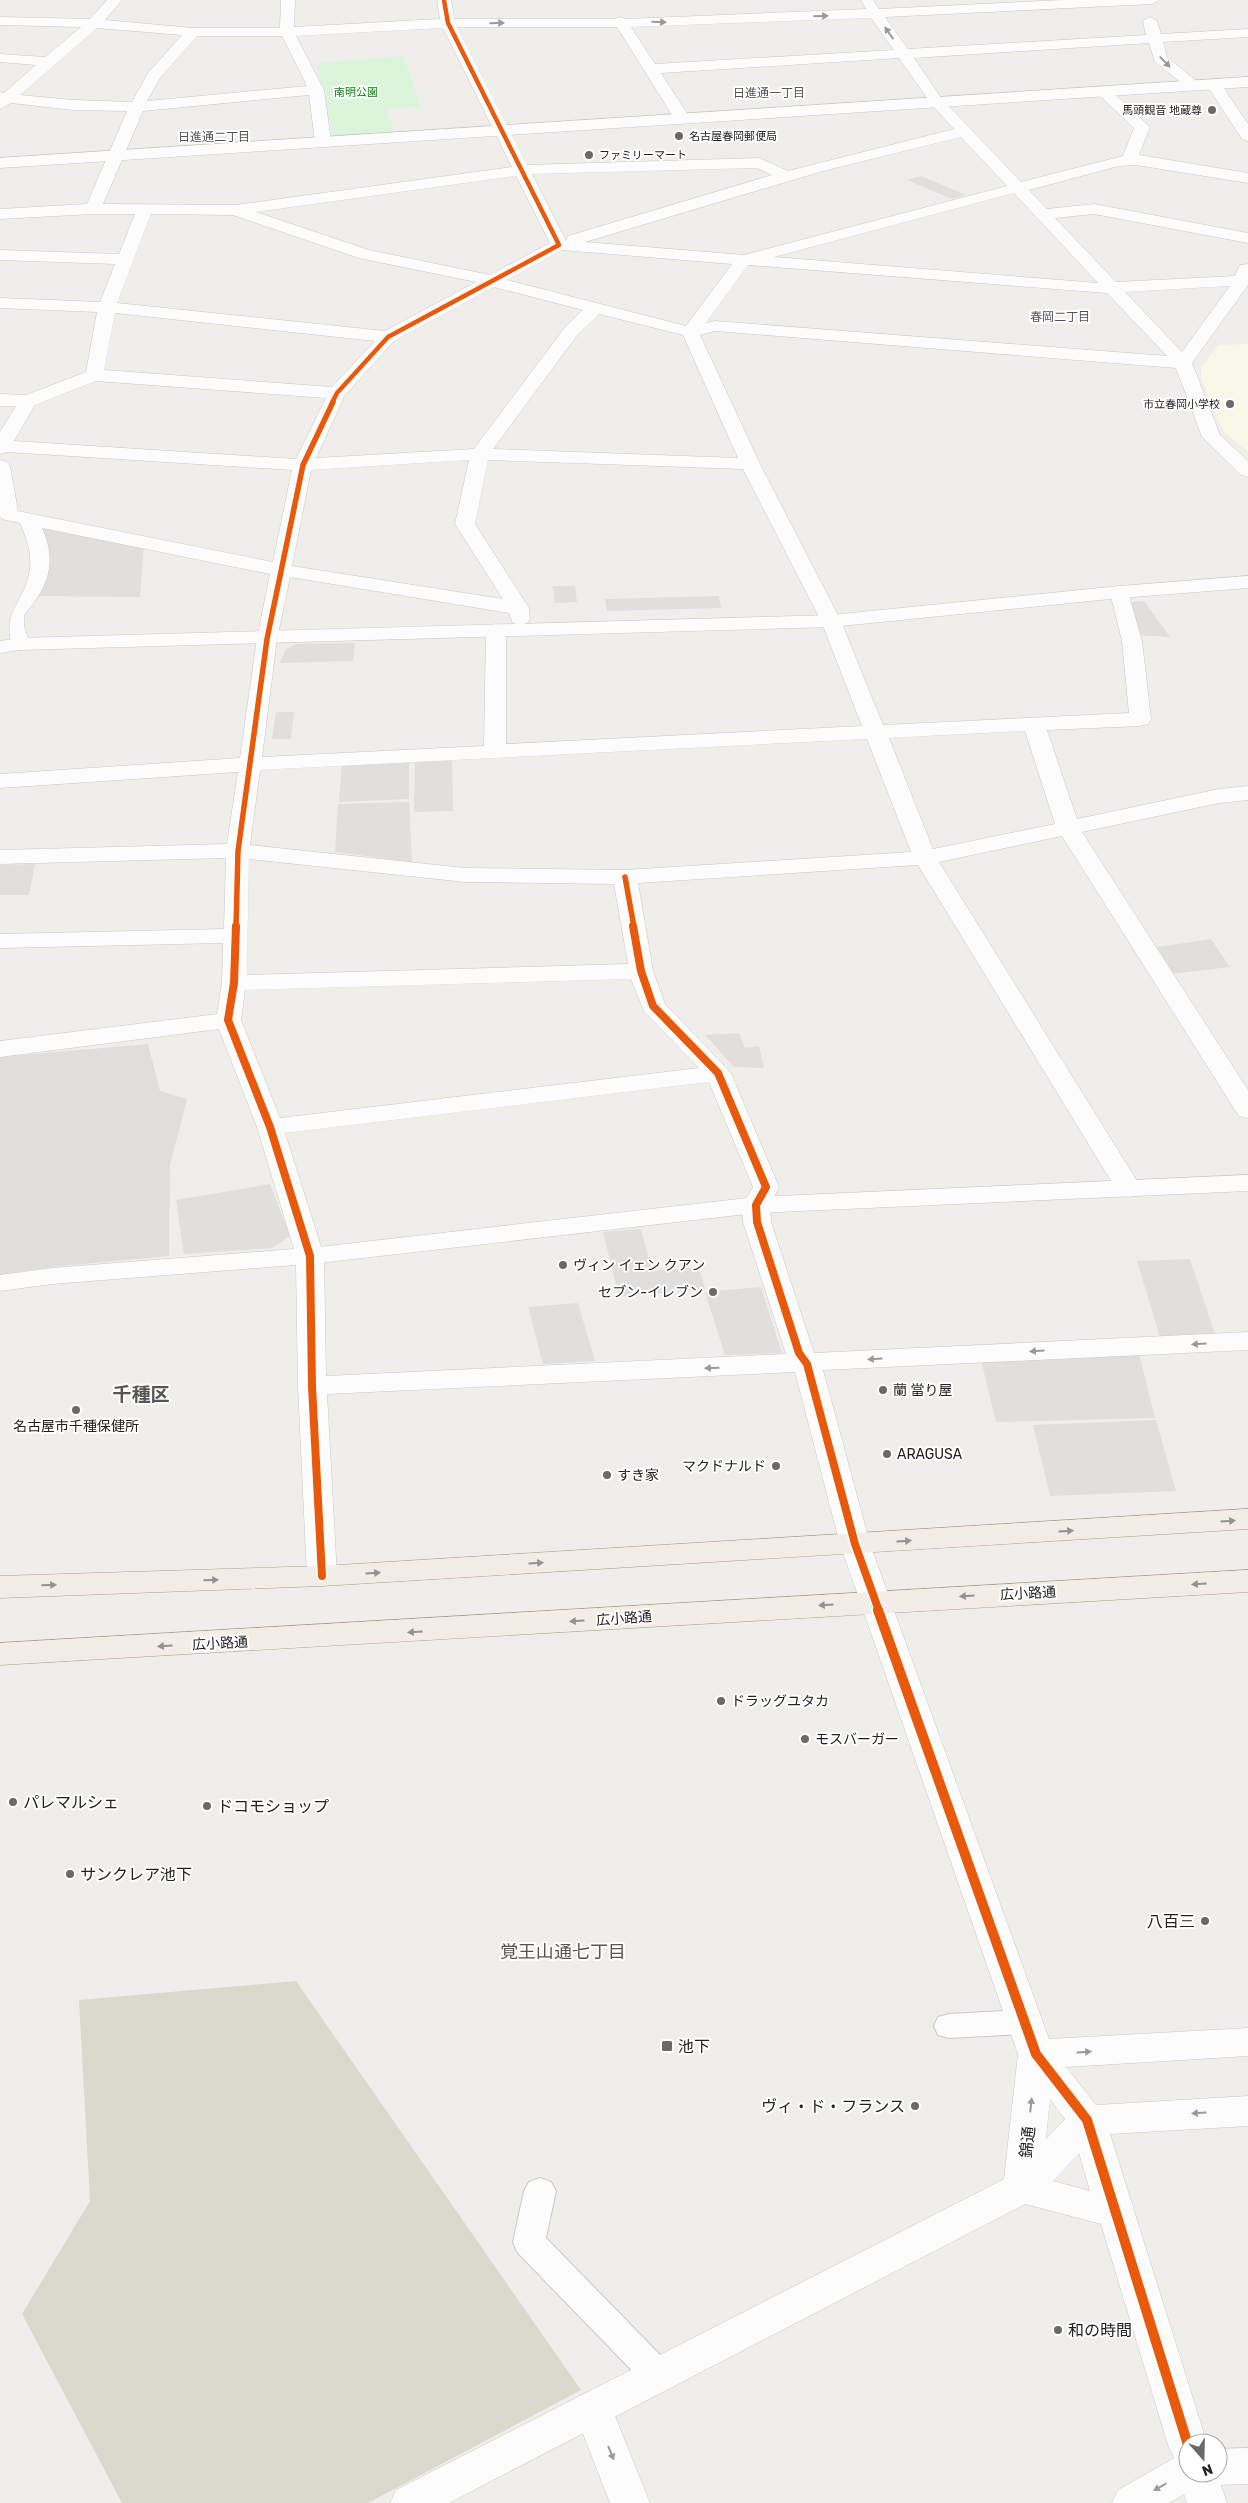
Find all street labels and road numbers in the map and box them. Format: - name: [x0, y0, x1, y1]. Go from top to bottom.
- street label: 広小路通: [1000, 1584, 1056, 1603]
- street label: 広小路通: [596, 1608, 653, 1629]
- street label: 広小路通: [192, 1634, 248, 1653]
- street label: 錦通: [1016, 2125, 1039, 2159]

